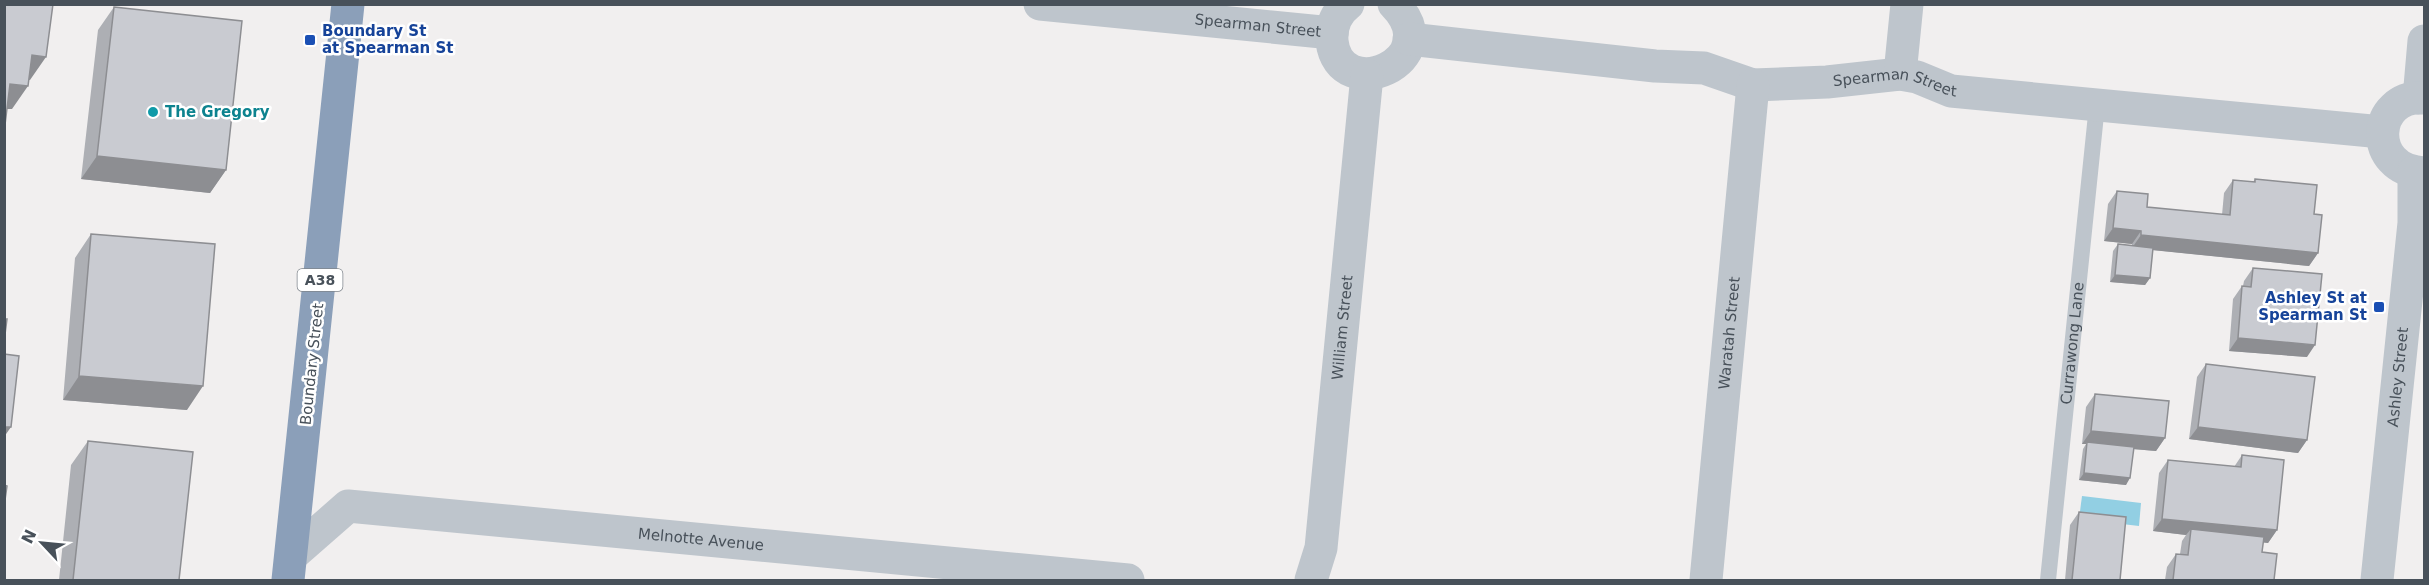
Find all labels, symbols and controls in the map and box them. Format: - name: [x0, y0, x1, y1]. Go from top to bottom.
- street label: Spearman Street: [1194, 10, 1322, 41]
- place label: Boundary St at Spearman St: [322, 22, 453, 57]
- marker: Boundary St at Spearman St: [303, 33, 317, 47]
- street label: Spearman Street: [1832, 65, 1958, 101]
- place label: The Gregory: [165, 103, 270, 121]
- marker: The Gregory: [146, 105, 160, 119]
- road number: A38: [298, 269, 342, 291]
- street label: William Street: [1328, 274, 1357, 381]
- street label: Waratah Street: [1715, 276, 1744, 390]
- street label: Currawong Lane: [2057, 281, 2088, 405]
- place label: Ashley St at Spearman St: [2258, 289, 2367, 324]
- marker: Ashley St at Spearman St: [2372, 300, 2386, 314]
- street label: Boundary Street: [297, 302, 327, 426]
- street label: Ashley Street: [2384, 326, 2412, 428]
- north arrow: [12, 513, 72, 573]
- street label: Melnotte Avenue: [637, 525, 765, 554]
- text: N: [17, 526, 40, 547]

